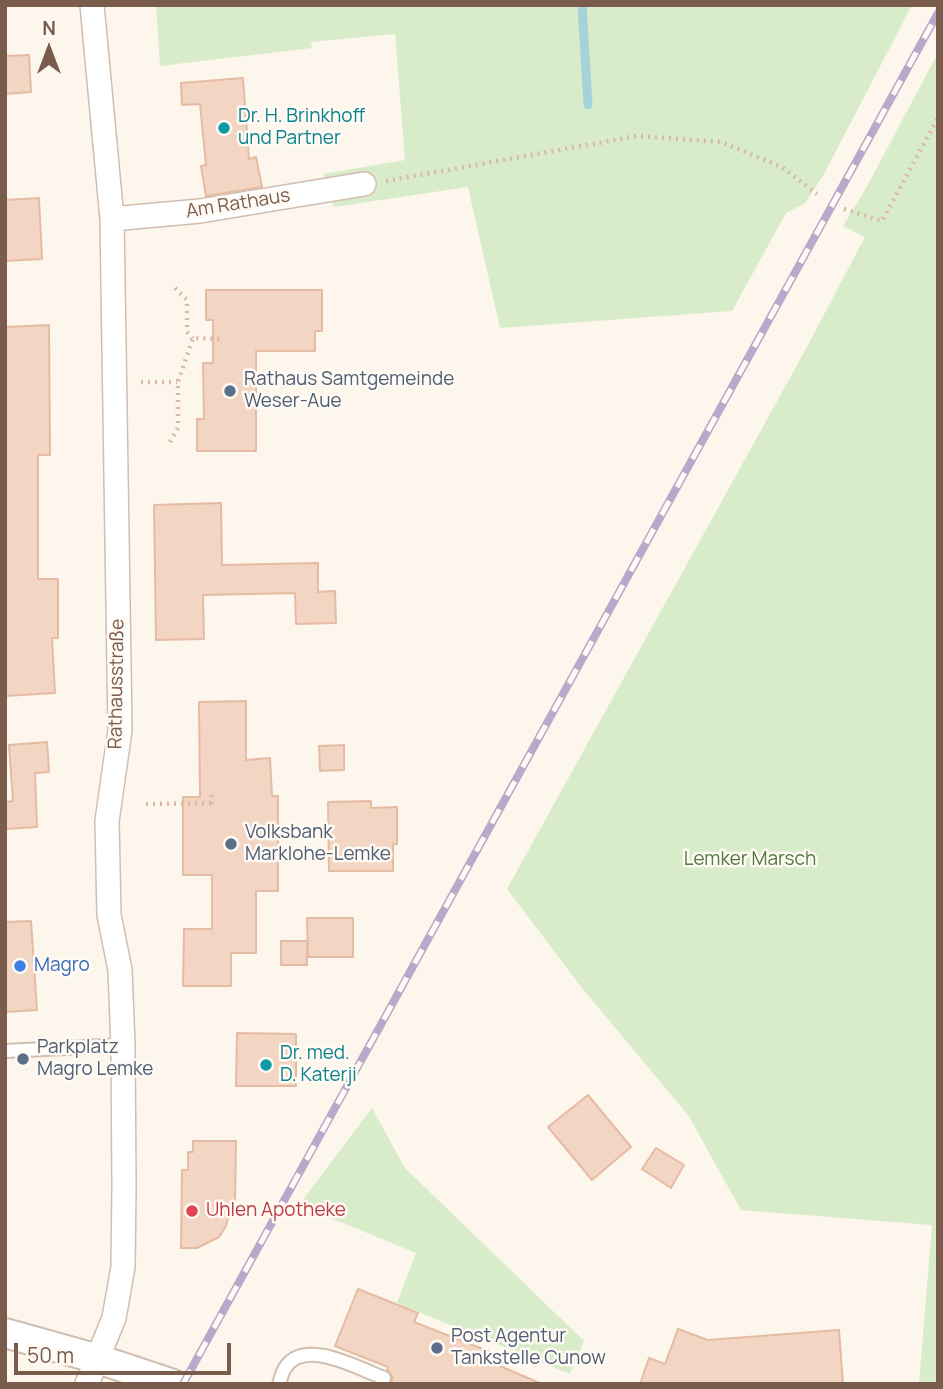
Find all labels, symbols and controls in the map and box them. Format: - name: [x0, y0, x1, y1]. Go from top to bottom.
- north arrow: [14, 14, 84, 84]
- text: N: [42, 15, 56, 41]
- place label: Dr. H. Brinkhoff und Partner: [238, 106, 365, 150]
- marker: Dr. H. Brinkhoff und Partner: [216, 120, 232, 136]
- street label: Am Rathaus: [184, 185, 292, 223]
- place label: Rathaus Samtgemeinde Weser-Aue: [244, 369, 454, 413]
- marker: Rathaus Samtgemeinde Weser-Aue: [222, 383, 238, 399]
- street label: Rathausstraße: [104, 619, 130, 749]
- place label: Volksbank Marklohe-Lemke: [245, 822, 391, 866]
- marker: Volksbank Marklohe-Lemke: [223, 836, 239, 852]
- park label: Lemker Marsch: [684, 849, 816, 871]
- place label: Magro: [34, 955, 90, 977]
- marker: Magro: [12, 958, 28, 974]
- place label: Parkplatz Magro Lemke: [37, 1037, 153, 1081]
- place label: Dr. med. D. Katerji: [280, 1043, 357, 1087]
- marker: Parkplatz Magro Lemke: [15, 1051, 31, 1067]
- marker: Dr. med. D. Katerji: [258, 1057, 274, 1073]
- place label: Uhlen Apotheke: [206, 1200, 346, 1222]
- marker: Uhlen Apotheke: [184, 1203, 200, 1219]
- place label: Post Agentur Tankstelle Cunow: [451, 1326, 606, 1370]
- scale bar: [18, 1330, 234, 1374]
- marker: Post Agentur Tankstelle Cunow: [429, 1340, 445, 1356]
- text: 50 m: [27, 1341, 74, 1369]

